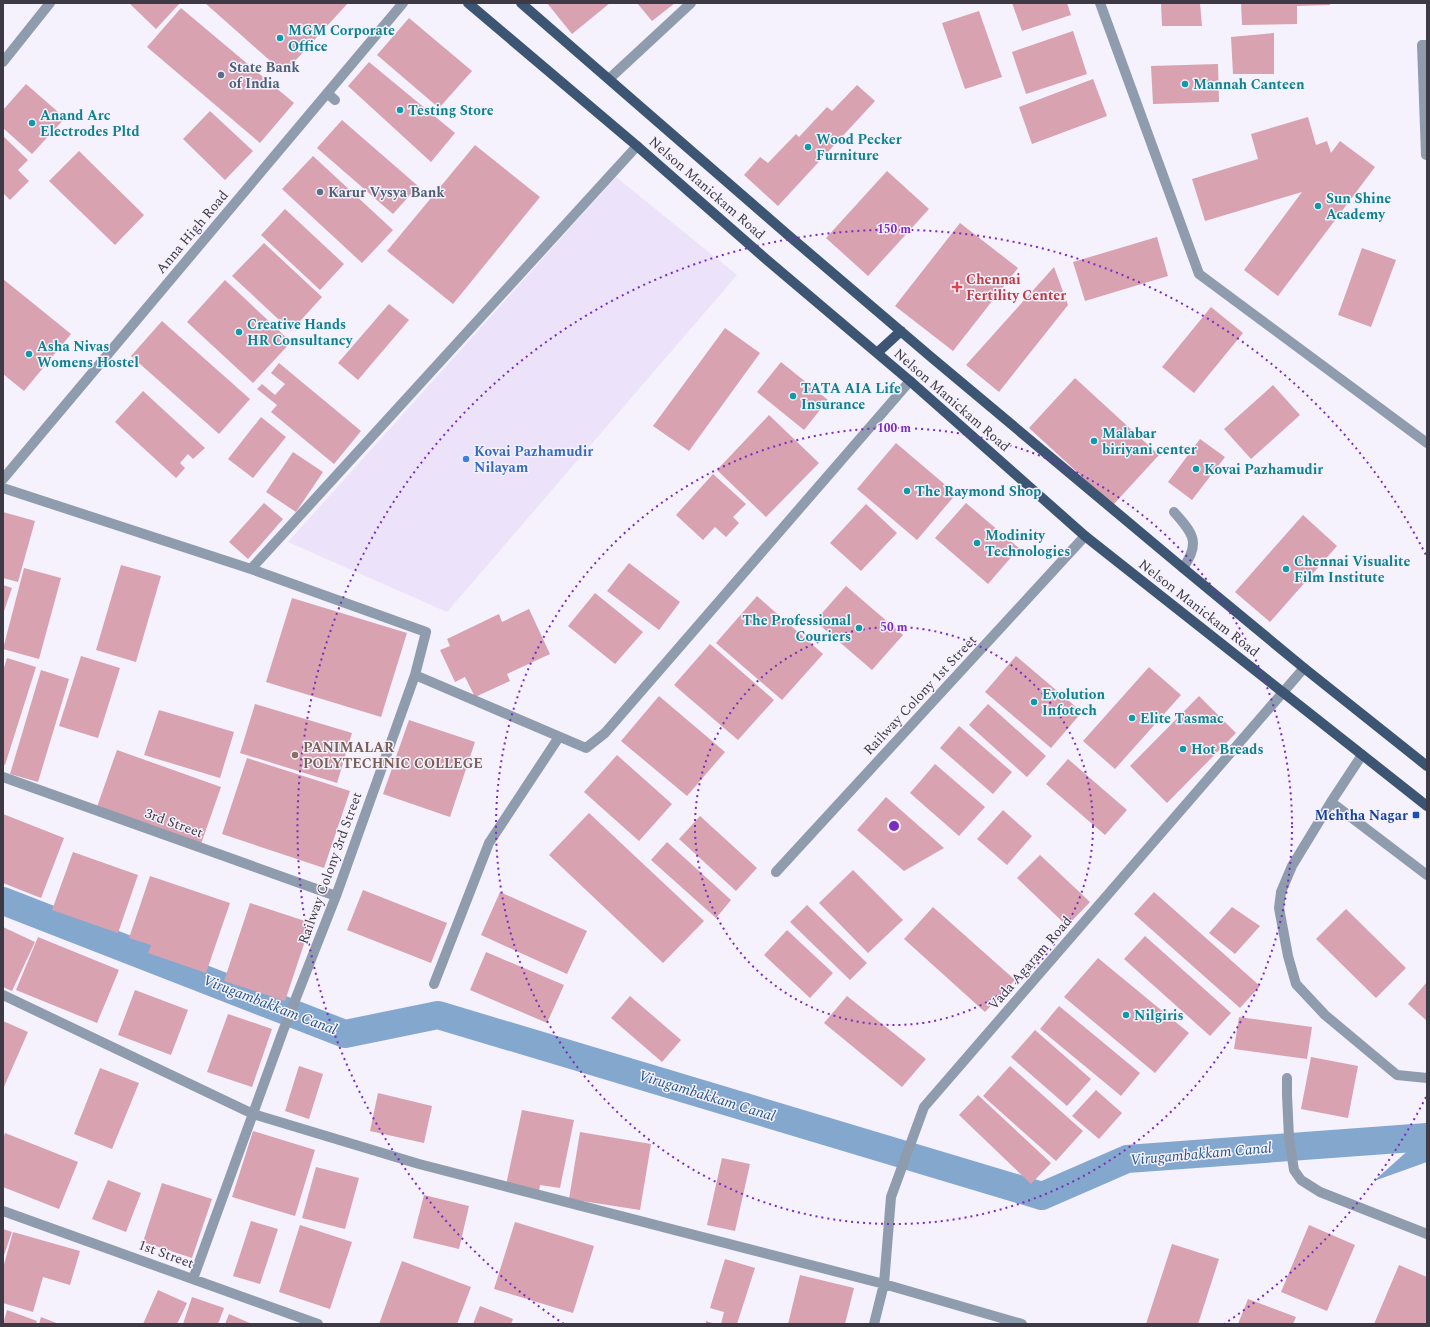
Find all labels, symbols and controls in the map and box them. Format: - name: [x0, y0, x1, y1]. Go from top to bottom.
- place label: MGM Corporate Office: [288, 20, 395, 57]
- marker: MGM Corporate Office: [275, 33, 285, 43]
- place label: State Bank of India: [229, 57, 300, 94]
- marker: State Bank of India: [216, 70, 226, 80]
- place label: Mannah Canteen: [1193, 74, 1305, 95]
- marker: Mannah Canteen: [1180, 79, 1190, 89]
- place label: Testing Store: [408, 100, 494, 121]
- place label: Anand Arc Electrodes Pltd: [40, 105, 140, 142]
- marker: Testing Store: [395, 105, 405, 115]
- marker: Anand Arc Electrodes Pltd: [27, 118, 37, 128]
- place label: Wood Pecker Furniture: [816, 129, 902, 166]
- street label: Nelson Manickam Road: [644, 131, 770, 245]
- marker: Wood Pecker Furniture: [803, 142, 813, 152]
- place label: Karur Vysya Bank: [328, 182, 445, 203]
- street label: Anna High Road: [151, 185, 233, 278]
- marker: Karur Vysya Bank: [315, 187, 325, 197]
- place label: Sun Shine Academy: [1326, 188, 1391, 225]
- marker: Sun Shine Academy: [1313, 201, 1323, 211]
- text: 150 m: [877, 220, 911, 239]
- place label: Chennai Fertility Center: [966, 269, 1066, 306]
- marker: Chennai Fertility Center: [951, 281, 963, 293]
- place label: Creative Hands HR Consultancy: [247, 314, 354, 351]
- marker: Creative Hands HR Consultancy: [234, 327, 244, 337]
- place label: Asha Nivas Womens Hostel: [37, 336, 139, 373]
- street label: Nelson Manickam Road: [889, 343, 1015, 457]
- marker: Asha Nivas Womens Hostel: [24, 349, 34, 359]
- place label: TATA AIA Life Insurance: [801, 378, 901, 415]
- marker: TATA AIA Life Insurance: [788, 391, 798, 401]
- text: 100 m: [877, 419, 911, 438]
- place label: Malabar biriyani center: [1102, 423, 1197, 460]
- marker: Malabar biriyani center: [1089, 436, 1099, 446]
- place label: Kovai Pazhamudir Nilayam: [474, 441, 593, 478]
- marker: Kovai Pazhamudir Nilayam: [461, 454, 471, 464]
- place label: Kovai Pazhamudir: [1204, 459, 1323, 480]
- marker: Kovai Pazhamudir: [1191, 464, 1201, 474]
- place label: The Raymond Shop: [915, 481, 1041, 502]
- marker: The Raymond Shop: [902, 486, 912, 496]
- place label: Modinity Technologies: [985, 525, 1070, 562]
- marker: Modinity Technologies: [972, 538, 982, 548]
- place label: Chennai Visualite Film Institute: [1294, 551, 1410, 588]
- street label: Nelson Manickam Road: [1134, 554, 1264, 662]
- marker: Chennai Visualite Film Institute: [1281, 564, 1291, 574]
- place label: The Professional Couriers: [742, 610, 851, 647]
- text: 50 m: [880, 618, 908, 637]
- marker: The Professional Couriers: [854, 623, 864, 633]
- street label: Railway Colony 1st Street: [858, 630, 982, 760]
- place label: Evolution Infotech: [1042, 684, 1105, 721]
- marker: Evolution Infotech: [1029, 697, 1039, 707]
- place label: Elite Tasmac: [1140, 708, 1224, 729]
- marker: Elite Tasmac: [1127, 713, 1137, 723]
- place label: PANIMALAR POLYTECHNIC COLLEGE: [303, 737, 483, 774]
- place label: Hot Breads: [1191, 739, 1264, 760]
- marker: Hot Breads: [1178, 744, 1188, 754]
- marker: PANIMALAR POLYTECHNIC COLLEGE: [290, 750, 300, 760]
- street label: Railway Colony 3rd Street: [293, 789, 367, 947]
- street label: 3rd Street: [142, 803, 206, 843]
- place label: Mehtha Nagar: [1315, 805, 1408, 826]
- marker: Mehtha Nagar: [1411, 810, 1421, 820]
- centre of rings: [887, 819, 901, 833]
- street label: Vada Agaram Road: [983, 911, 1077, 1015]
- water label: Virugambakkam Canal: [200, 969, 340, 1041]
- place label: Nilgiris: [1134, 1005, 1184, 1026]
- marker: Nilgiris: [1121, 1010, 1131, 1020]
- water label: Virugambakkam Canal: [636, 1064, 778, 1128]
- water label: Virugambakkam Canal: [1129, 1136, 1273, 1172]
- street label: 1st Street: [135, 1234, 197, 1274]

